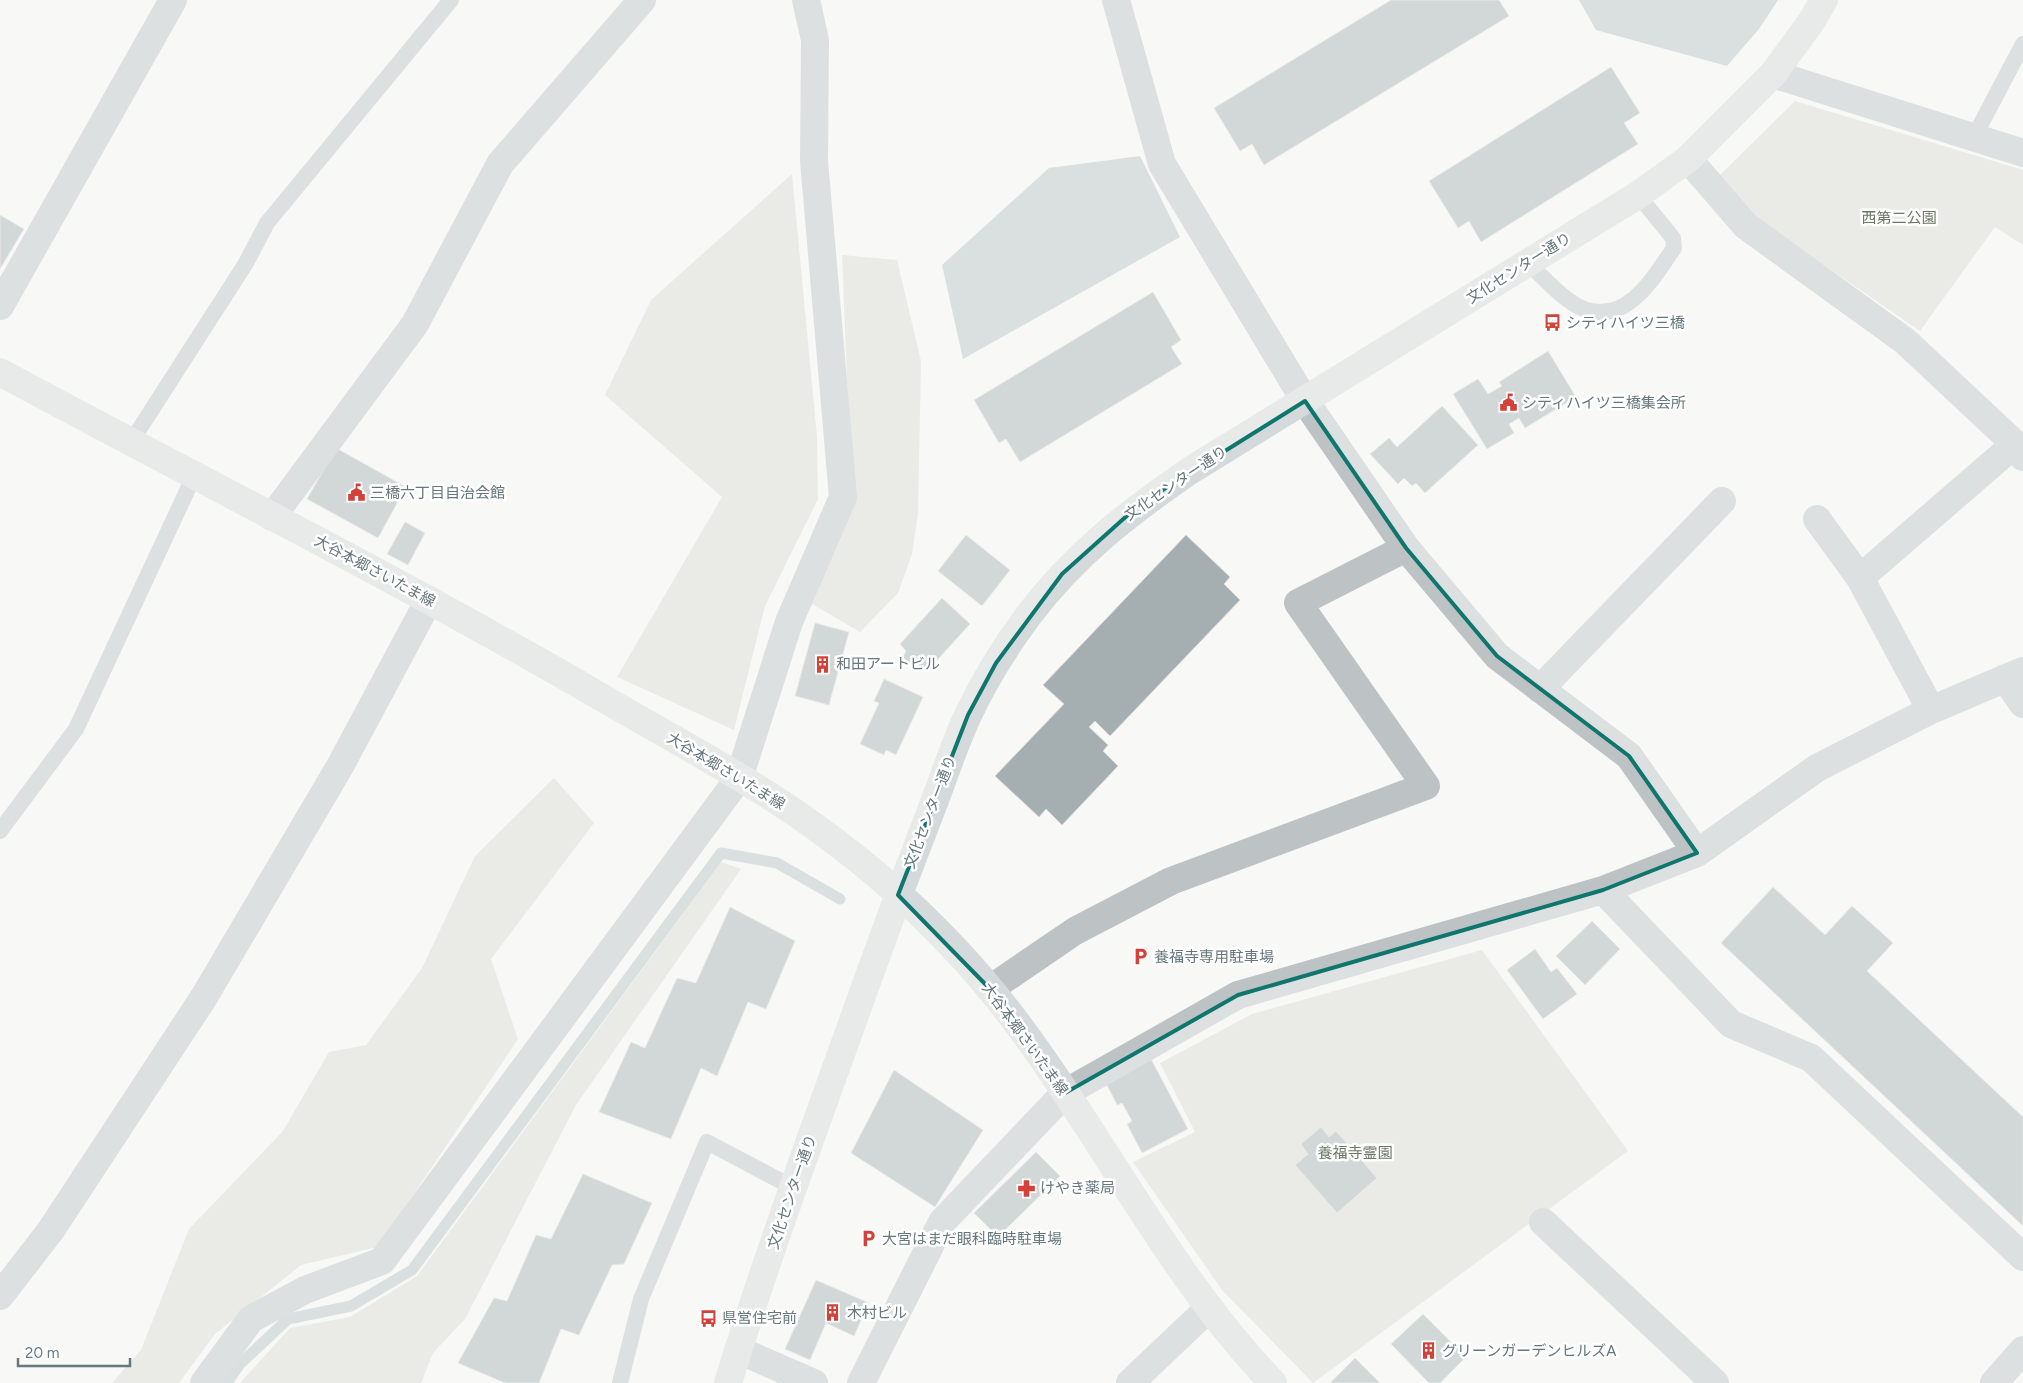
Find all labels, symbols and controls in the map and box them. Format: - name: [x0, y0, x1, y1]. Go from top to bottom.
- park label: 西第二公園: [1861, 209, 1937, 227]
- street label: 文化センター通り: [1463, 229, 1575, 307]
- bus stop icon: シティハイツ三橋: [1542, 313, 1562, 333]
- place label: シティハイツ三橋: [1566, 314, 1685, 332]
- public building icon: シティハイツ三橋集会所: [1498, 393, 1518, 413]
- place label: シティハイツ三橋集会所: [1522, 394, 1686, 412]
- street label: 文化センター通り: [1121, 442, 1231, 524]
- public building icon: 三橋六丁目自治会館: [346, 483, 366, 503]
- place label: 三橋六丁目自治会館: [370, 484, 505, 502]
- street label: 大谷本郷さいたま線: [311, 531, 439, 611]
- building icon: 和田アートビル: [812, 654, 832, 674]
- place label: 和田アートビル: [836, 655, 940, 673]
- street label: 大谷本郷さいたま線: [664, 729, 788, 813]
- street label: 文化センター通り: [900, 753, 960, 871]
- parking icon: 養福寺専用駐車場: [1130, 947, 1150, 967]
- place label: 養福寺専用駐車場: [1154, 948, 1274, 966]
- street label: 大谷本郷さいたま線: [978, 979, 1072, 1099]
- street label: 文化センター通り: [764, 1132, 820, 1252]
- park label: 養福寺霊園: [1317, 1144, 1393, 1162]
- pharmacy icon: けやき薬局: [1016, 1178, 1036, 1198]
- place label: けやき薬局: [1040, 1179, 1115, 1197]
- parking icon: 大宮はまだ眼科臨時駐車場: [858, 1229, 878, 1249]
- place label: 大宮はまだ眼科臨時駐車場: [882, 1230, 1062, 1248]
- building icon: 木村ビル: [823, 1303, 843, 1323]
- place label: 木村ビル: [847, 1304, 907, 1322]
- bus stop icon: 県営住宅前: [698, 1308, 718, 1328]
- place label: 県営住宅前: [722, 1309, 797, 1327]
- scale bar: [18, 1336, 130, 1368]
- building icon: グリーンガーデンヒルズA: [1418, 1341, 1438, 1361]
- place label: グリーンガーデンヒルズA: [1442, 1342, 1616, 1360]
- text: 20 m: [25, 1344, 59, 1362]

